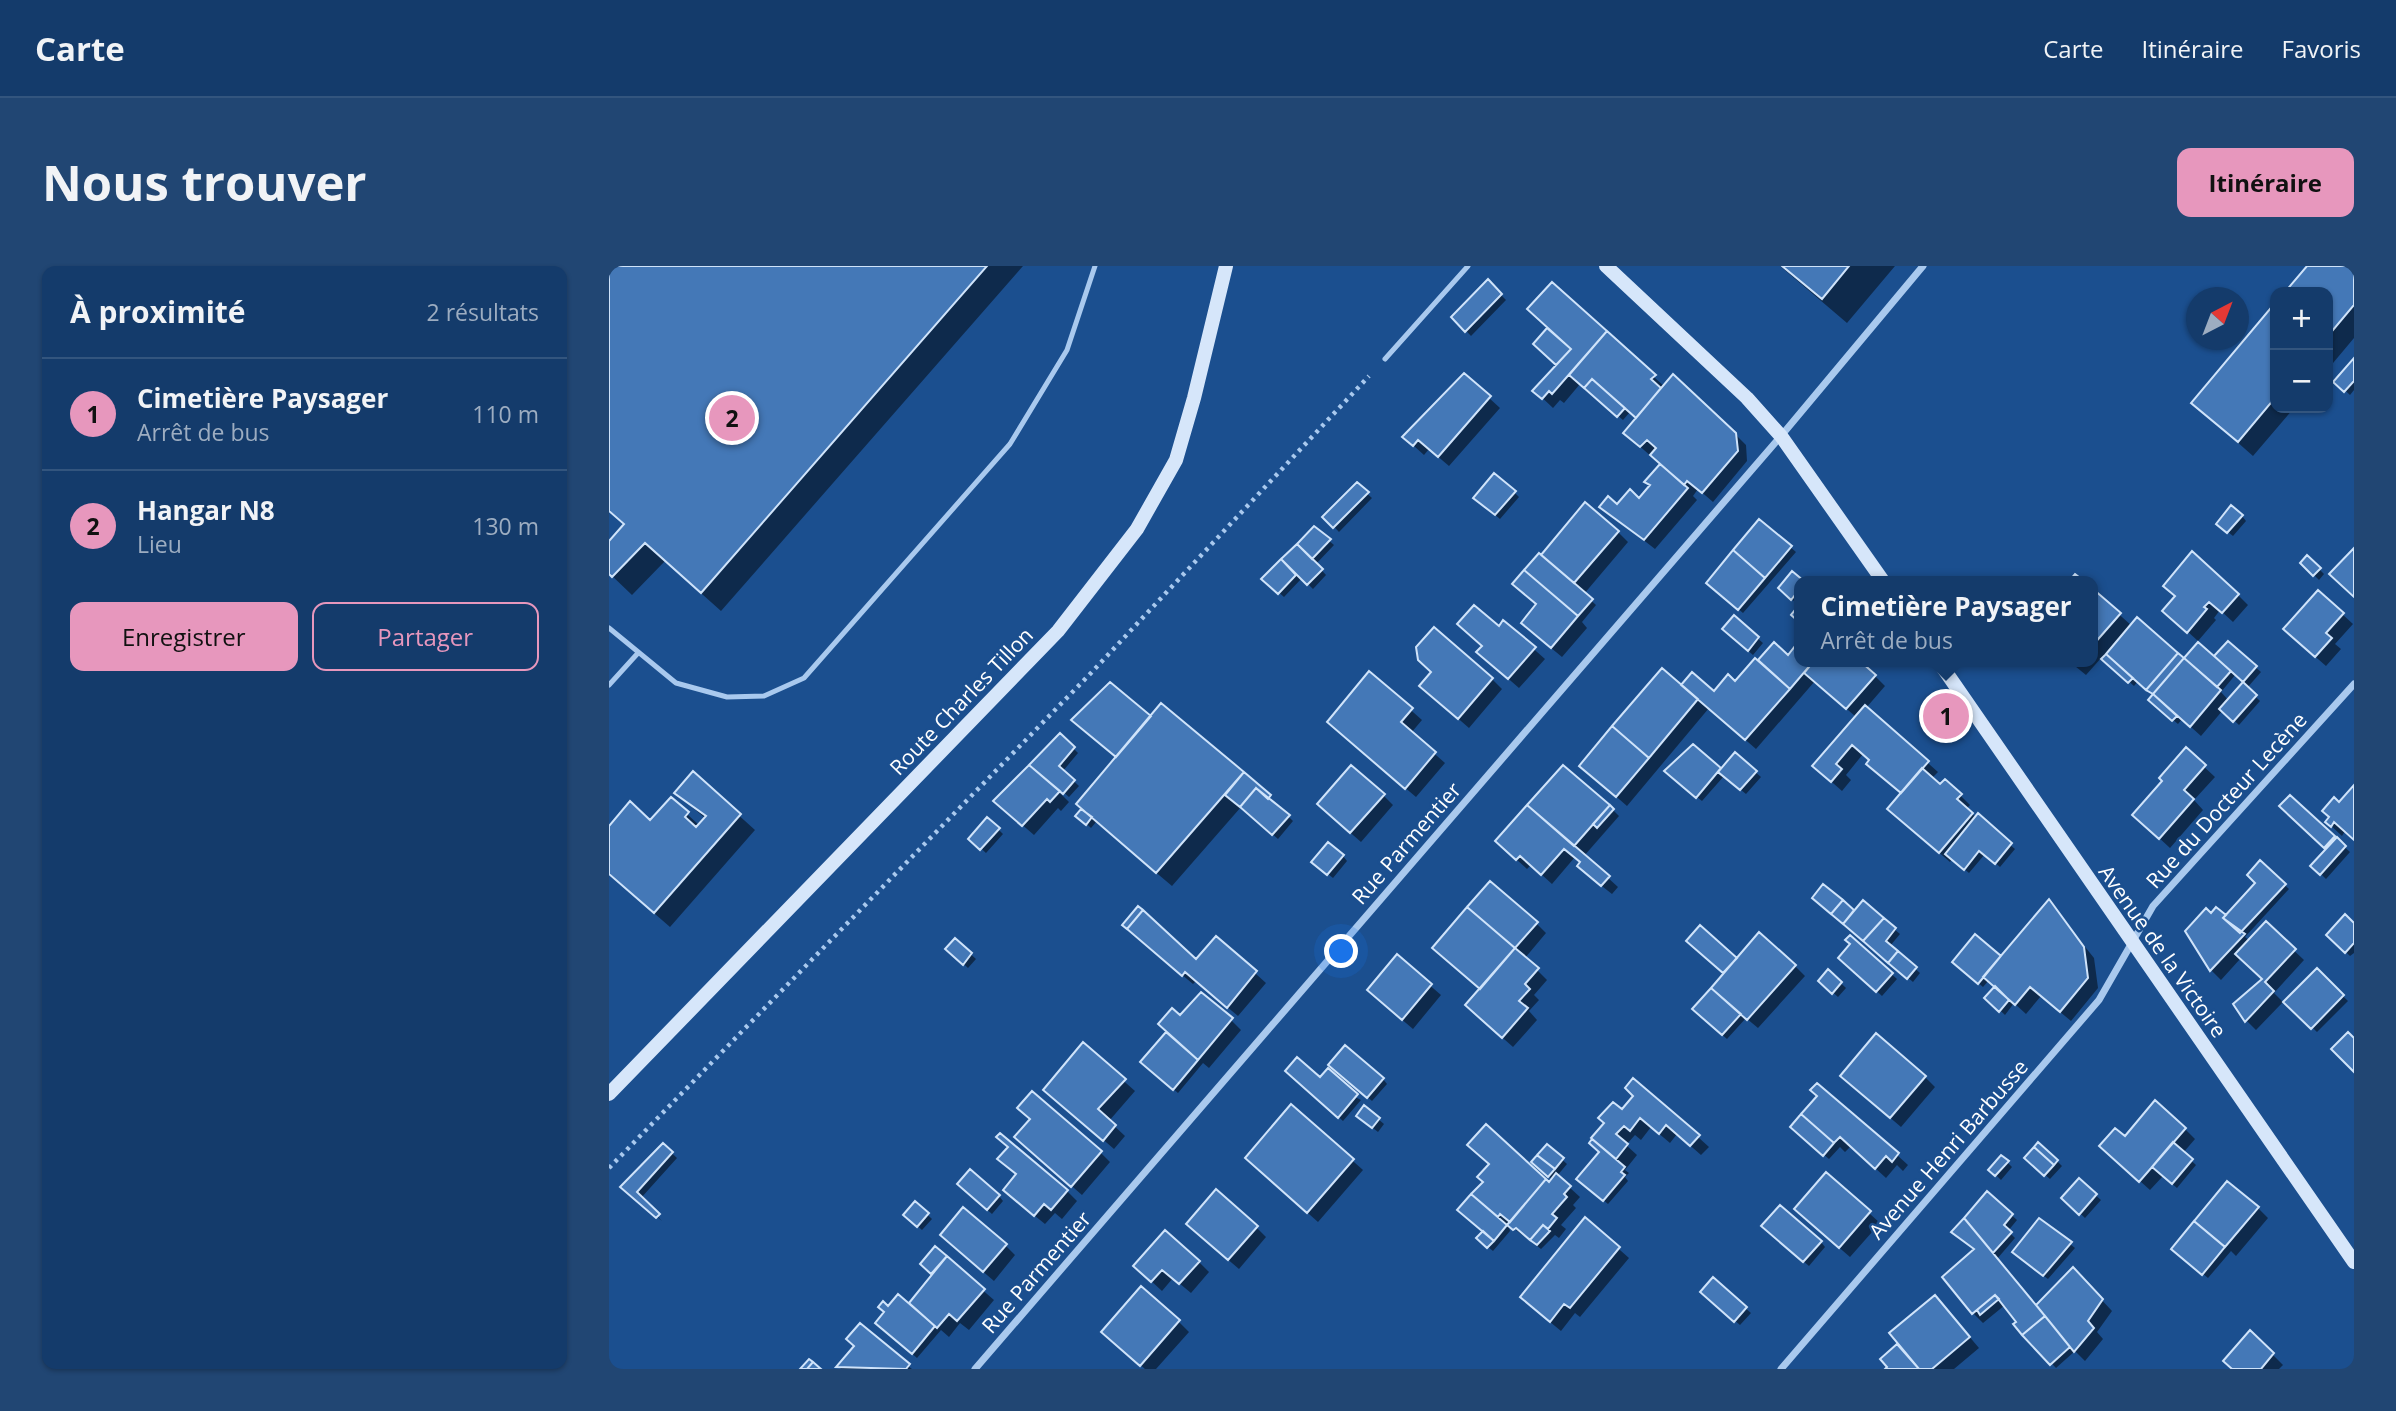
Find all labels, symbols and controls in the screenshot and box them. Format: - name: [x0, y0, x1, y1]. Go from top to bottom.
- text: Carte: [35, 26, 125, 71]
- text: Carte: [2043, 32, 2104, 65]
- text: Itinéraire: [2142, 32, 2244, 65]
- text: Favoris: [2282, 32, 2361, 65]
- button: Itinéraire: [2177, 148, 2354, 217]
- text: Nous trouver: [42, 149, 367, 215]
- north arrow: [2186, 287, 2249, 350]
- map controls: [2270, 287, 2333, 413]
- button: +: [2270, 287, 2333, 350]
- text: À proximité: [70, 291, 246, 332]
- text: 2 résultats: [427, 296, 539, 328]
- button: −: [2270, 350, 2333, 413]
- text: Cimetière Paysager: [137, 380, 388, 416]
- pin: 2: [709, 392, 755, 444]
- text: 1: [86, 398, 100, 430]
- text: 110 m: [472, 398, 539, 430]
- text: Arrêt de bus: [137, 416, 270, 448]
- text: Hangar N8: [137, 492, 275, 528]
- text: 2: [86, 510, 100, 542]
- text: 130 m: [472, 510, 539, 542]
- text: Lieu: [137, 528, 182, 560]
- popup: [1794, 576, 2098, 667]
- text: Cimetière Paysager: [1820, 588, 2072, 624]
- button: Enregistrer: [70, 602, 298, 671]
- button: Partager: [312, 602, 539, 671]
- street label: Route Charles Tillon: [883, 621, 1039, 781]
- text: Arrêt de bus: [1820, 624, 1953, 656]
- pin: 1: [1923, 690, 1969, 742]
- street label: Rue du Docteur Lecène: [2139, 706, 2313, 894]
- street label: Rue Parmentier: [1345, 776, 1467, 910]
- street label: Avenue de la Victoire: [2093, 859, 2233, 1043]
- your location: [1324, 934, 1358, 968]
- street label: Avenue Henri Barbusse: [1862, 1053, 2034, 1245]
- street label: Rue Parmentier: [975, 1205, 1097, 1339]

